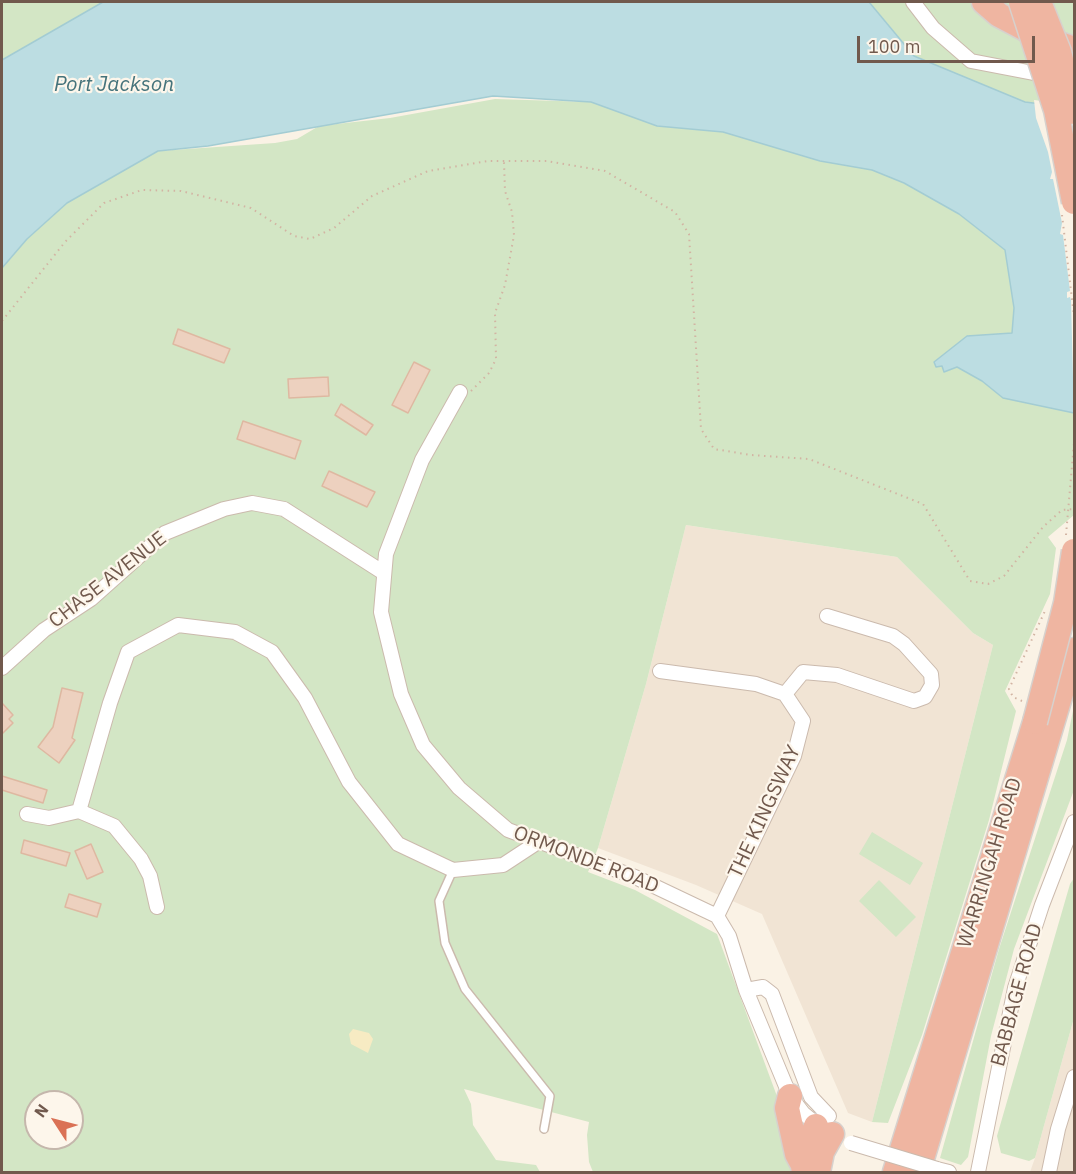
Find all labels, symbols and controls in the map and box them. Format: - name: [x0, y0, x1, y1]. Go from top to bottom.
- scale bar: [860, 24, 1038, 62]
- text: 100 m: [868, 35, 920, 58]
- water label: Port Jackson: [54, 72, 174, 98]
- street label: CHASE AVENUE: [44, 527, 172, 633]
- street label: THE KINGSWAY: [724, 742, 806, 882]
- street label: WARRINGAH ROAD: [953, 775, 1027, 951]
- street label: ORMONDE ROAD: [510, 821, 662, 899]
- street label: BABBAGE ROAD: [986, 921, 1048, 1069]
- north arrow: [24, 1090, 84, 1150]
- text: N: [30, 1100, 53, 1121]

